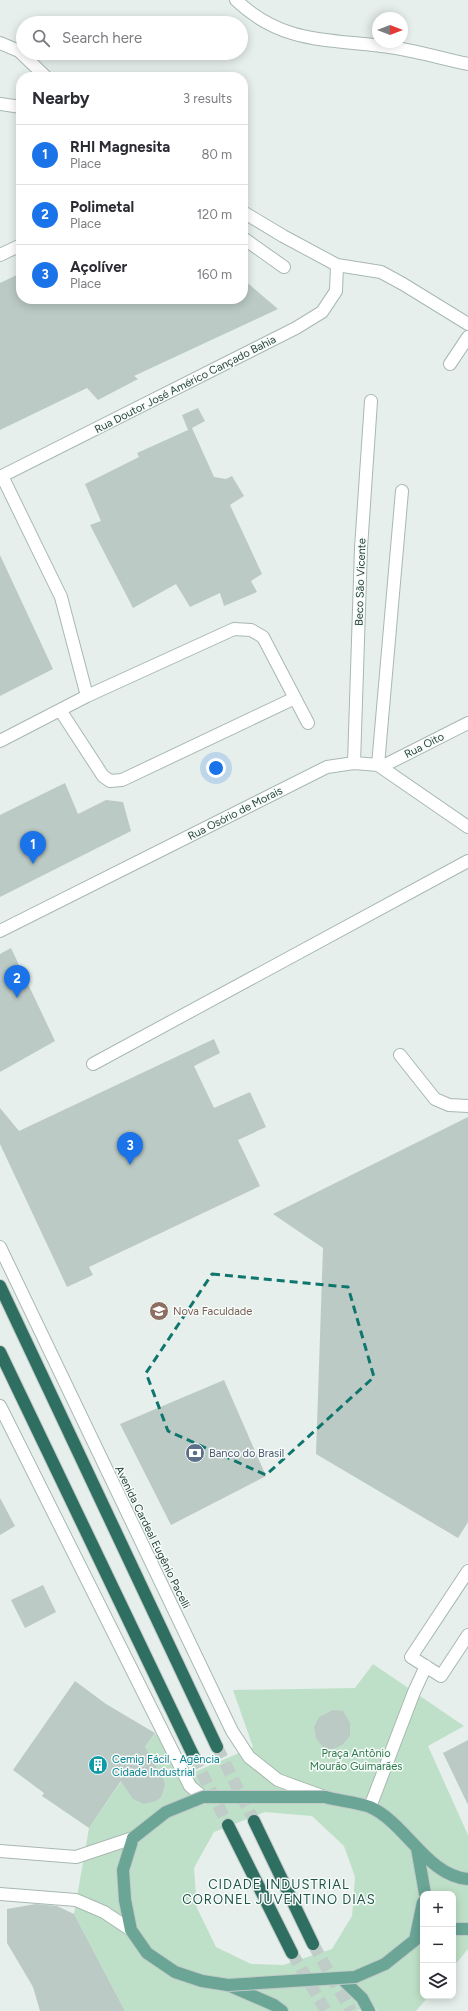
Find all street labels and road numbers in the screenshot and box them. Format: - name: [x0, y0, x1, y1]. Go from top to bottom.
- street label: Rua Doutor José Américo Cançado Bahia: [92, 333, 278, 436]
- street label: Beco São Vicente: [352, 538, 369, 626]
- street label: Rua Oito: [402, 730, 446, 761]
- street label: Rua Osório de Morais: [186, 784, 285, 843]
- street label: Avenida Cardeal Eugênio Pacelli: [112, 1464, 193, 1611]

